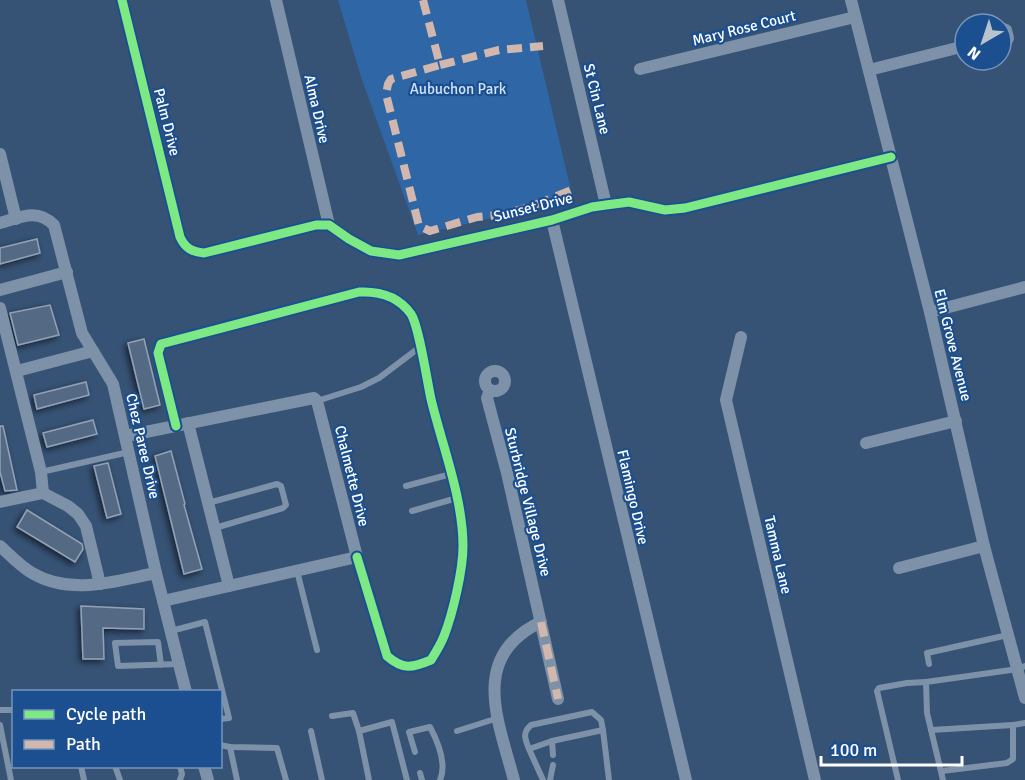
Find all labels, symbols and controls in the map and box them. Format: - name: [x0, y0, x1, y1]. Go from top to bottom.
- street label: Mary Rose Court: [690, 6, 798, 50]
- north arrow: [953, 12, 1013, 72]
- text: N: [964, 42, 985, 64]
- street label: St Cin Lane: [580, 62, 614, 136]
- street label: Alma Drive: [300, 73, 334, 145]
- park label: Aubuchon Park: [410, 80, 507, 98]
- street label: Palm Drive: [150, 86, 184, 158]
- street label: Sunset Drive: [492, 188, 574, 226]
- street label: Elm Grove Avenue: [930, 287, 976, 403]
- street label: Chez Paree Drive: [122, 392, 164, 500]
- street label: Chalmette Drive: [331, 424, 373, 528]
- street label: Sturbridge Village Drive: [501, 426, 555, 578]
- street label: Flamingo Drive: [613, 448, 653, 546]
- street label: Tamma Lane: [760, 514, 796, 596]
- legend: [12, 690, 222, 768]
- text: Cycle path: [66, 703, 146, 725]
- scale bar: [821, 729, 962, 767]
- text: Path: [66, 733, 101, 755]
- text: 100 m: [830, 739, 877, 761]

